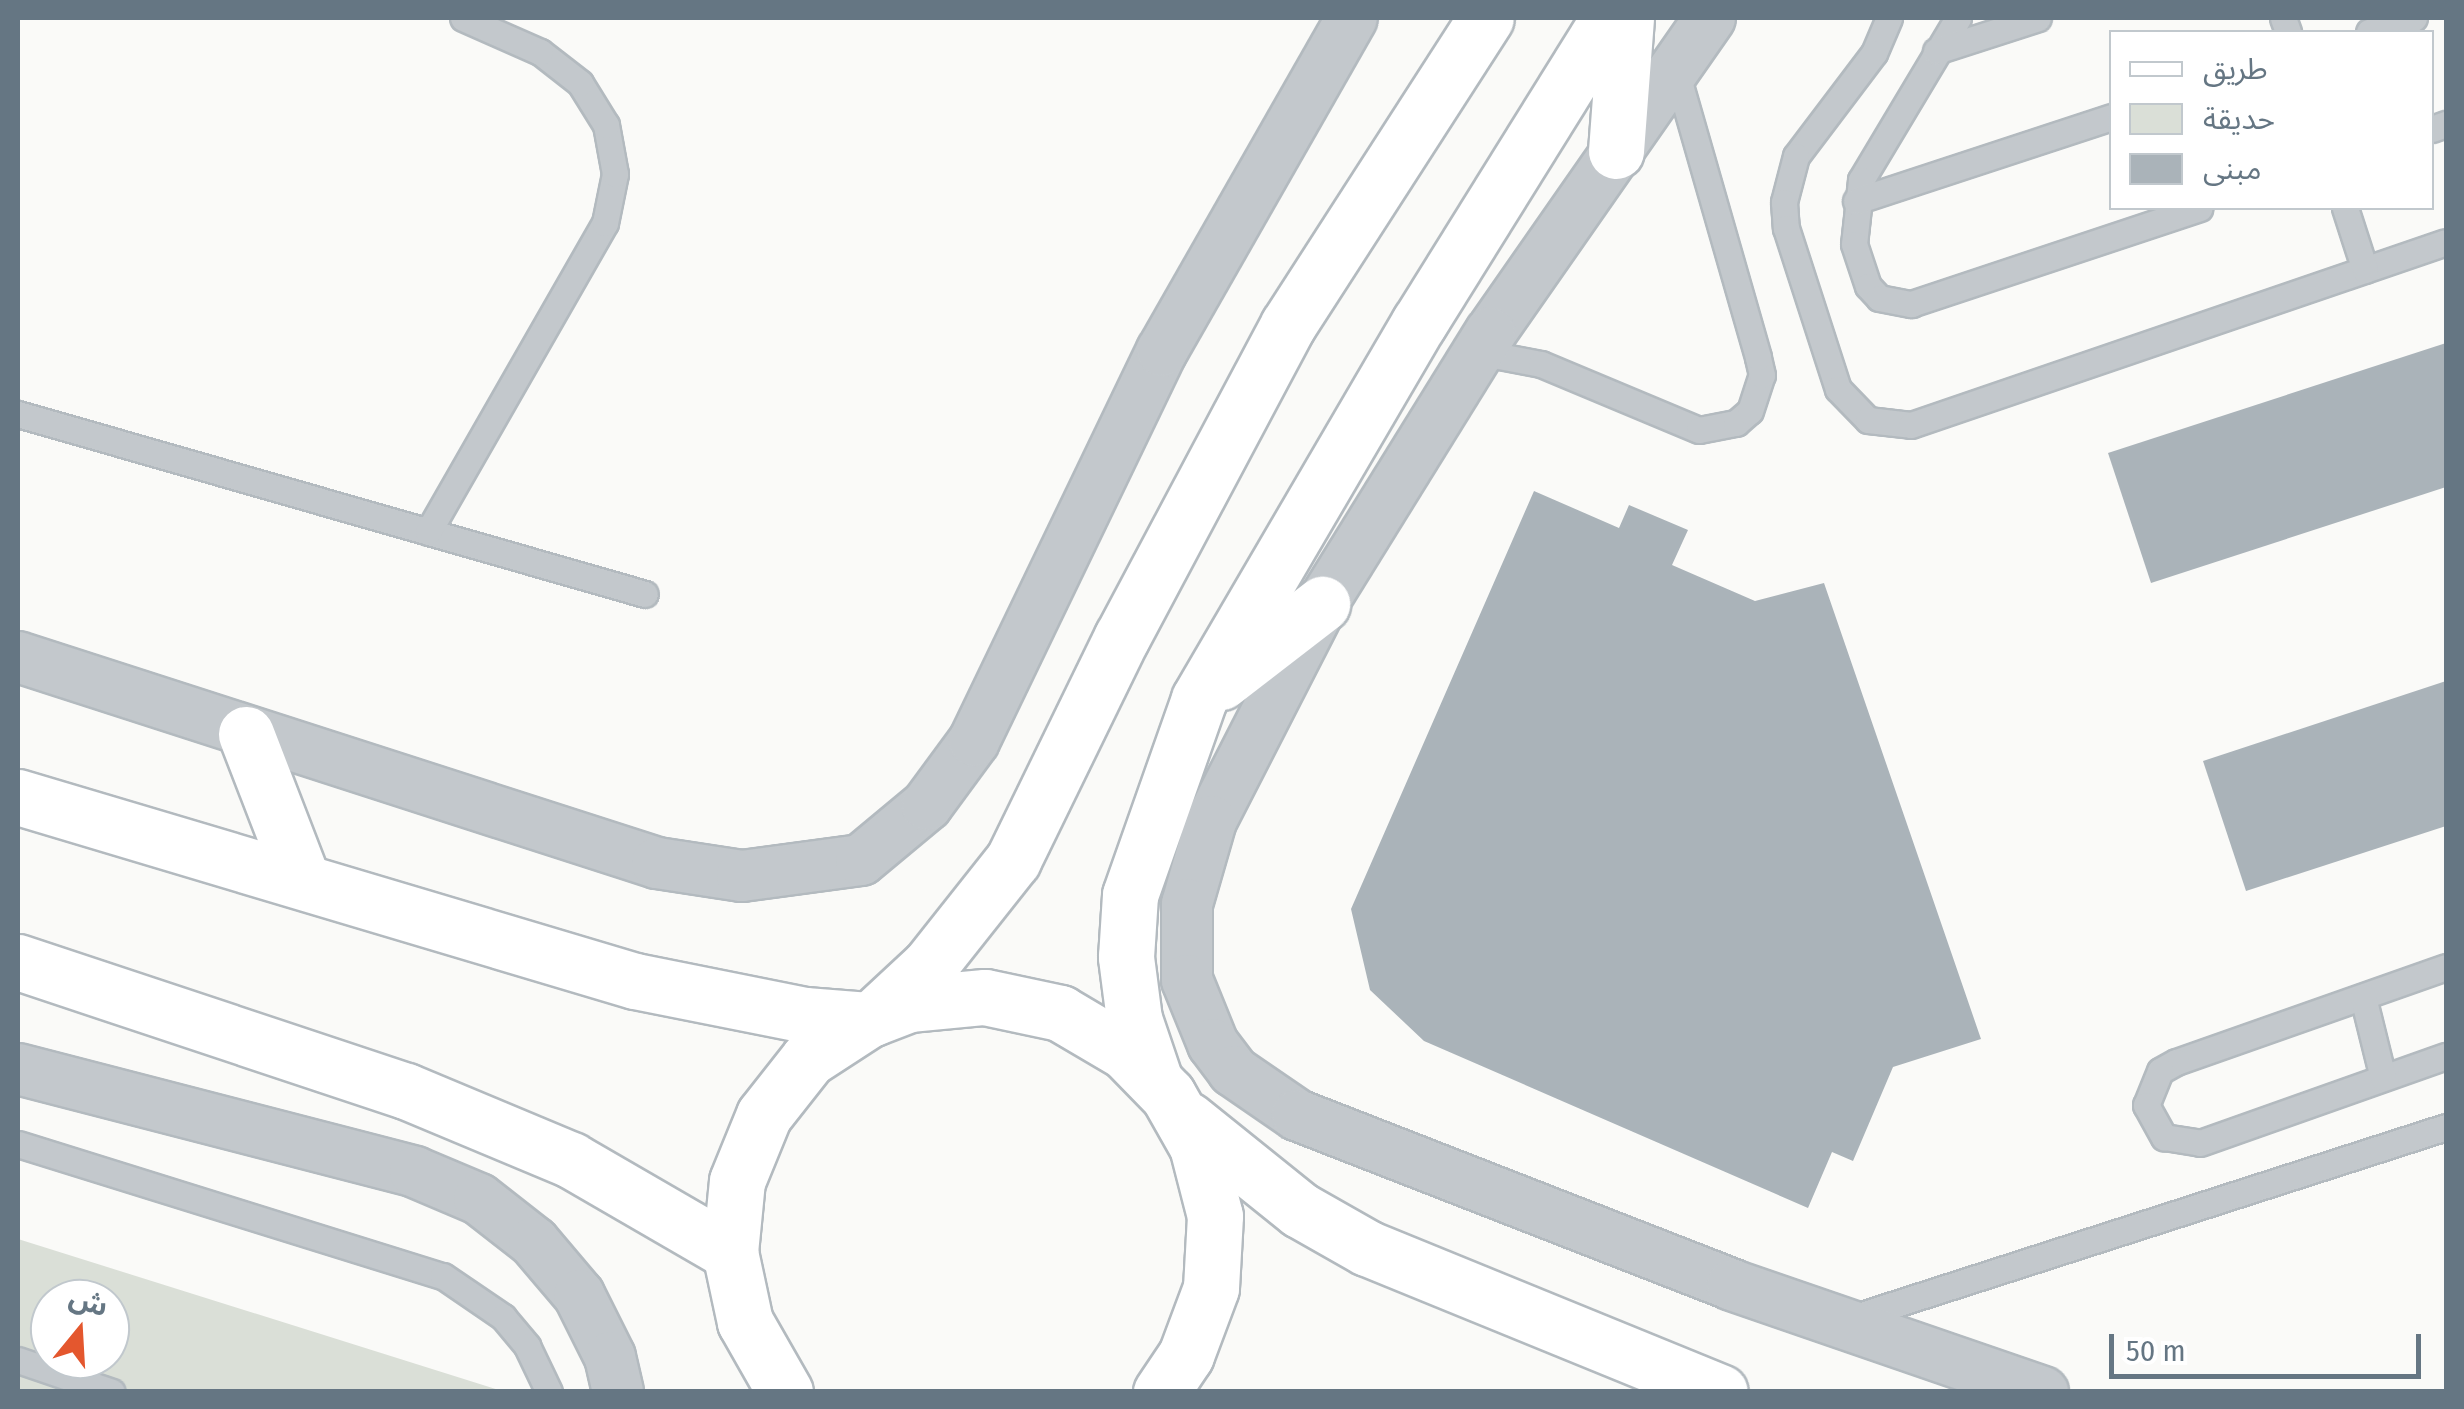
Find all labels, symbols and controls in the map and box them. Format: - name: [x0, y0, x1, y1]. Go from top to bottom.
- legend: [2109, 30, 2434, 210]
- text: طريق: [2203, 51, 2268, 87]
- text: حديقة: [2203, 101, 2275, 137]
- text: مبنى: [2203, 151, 2261, 187]
- north arrow: [30, 1279, 130, 1379]
- text: ش: [65, 1280, 112, 1324]
- scale bar: [2114, 1314, 2426, 1376]
- text: 50 m: [2126, 1333, 2186, 1369]

